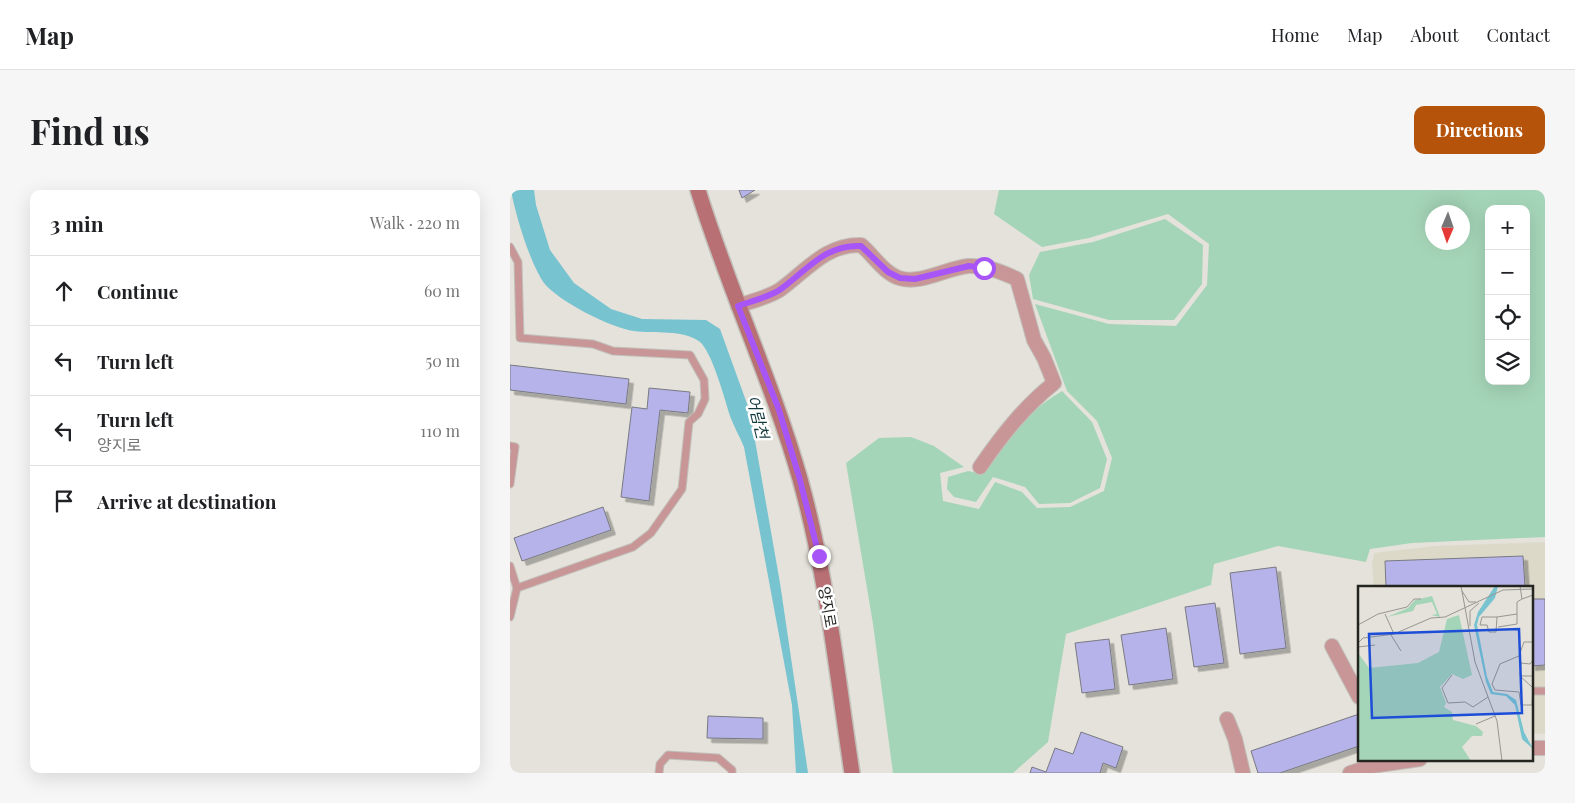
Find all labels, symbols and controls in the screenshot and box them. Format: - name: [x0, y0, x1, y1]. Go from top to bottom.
- text: Map: [25, 19, 74, 51]
- text: Home: [1271, 23, 1319, 47]
- text: Map: [1347, 23, 1382, 47]
- text: About: [1410, 23, 1459, 47]
- text: Contact: [1487, 23, 1550, 47]
- button: Directions: [1414, 106, 1545, 154]
- text: Find us: [30, 107, 150, 154]
- north arrow: [1425, 205, 1470, 250]
- map controls: [1485, 205, 1530, 385]
- button: +: [1485, 205, 1530, 250]
- text: 3 min: [50, 209, 104, 237]
- text: Walk · 220 m: [370, 212, 460, 233]
- button: −: [1485, 250, 1530, 295]
- route start: [973, 257, 996, 280]
- icon: ahead: [50, 277, 78, 305]
- text: Continue: [97, 278, 178, 304]
- text: 60 m: [424, 280, 460, 301]
- button: locate: [1485, 295, 1530, 340]
- button: layers: [1485, 340, 1530, 385]
- icon: left: [50, 347, 78, 375]
- text: Turn left: [97, 348, 174, 374]
- text: 50 m: [426, 350, 460, 371]
- water label: 어람천: [743, 393, 775, 443]
- text: Turn left: [97, 406, 174, 432]
- icon: left: [50, 417, 78, 445]
- text: 110 m: [420, 420, 460, 441]
- text: 양지로: [97, 434, 141, 455]
- icon: arrive: [50, 487, 78, 515]
- text: Arrive at destination: [97, 488, 277, 514]
- route end: [808, 545, 831, 568]
- street label: 양지로: [815, 585, 841, 629]
- inset map: [1358, 586, 1532, 760]

